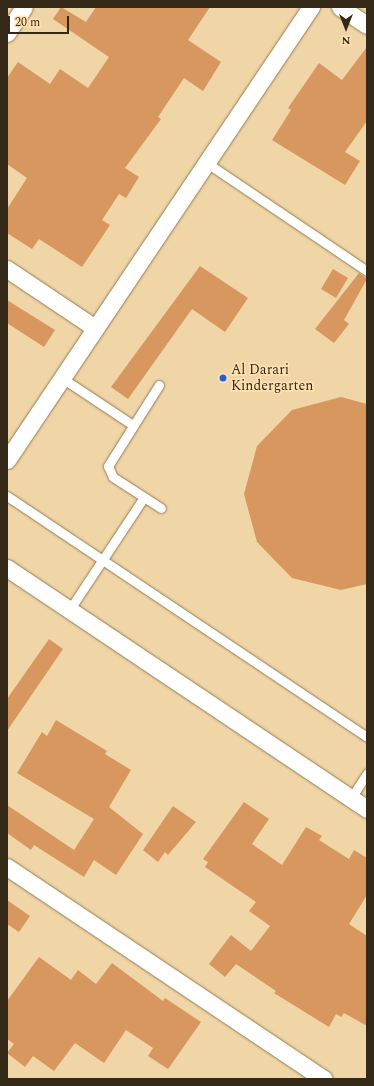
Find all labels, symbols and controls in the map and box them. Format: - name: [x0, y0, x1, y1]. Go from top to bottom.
- scale bar: [10, 8, 71, 34]
- north arrow: [326, 8, 366, 48]
- text: 20 m: [15, 13, 40, 32]
- text: N: [342, 32, 351, 49]
- place label: Al Darari Kindergarten: [231, 362, 313, 394]
- marker: Al Darari Kindergarten: [218, 373, 228, 383]

